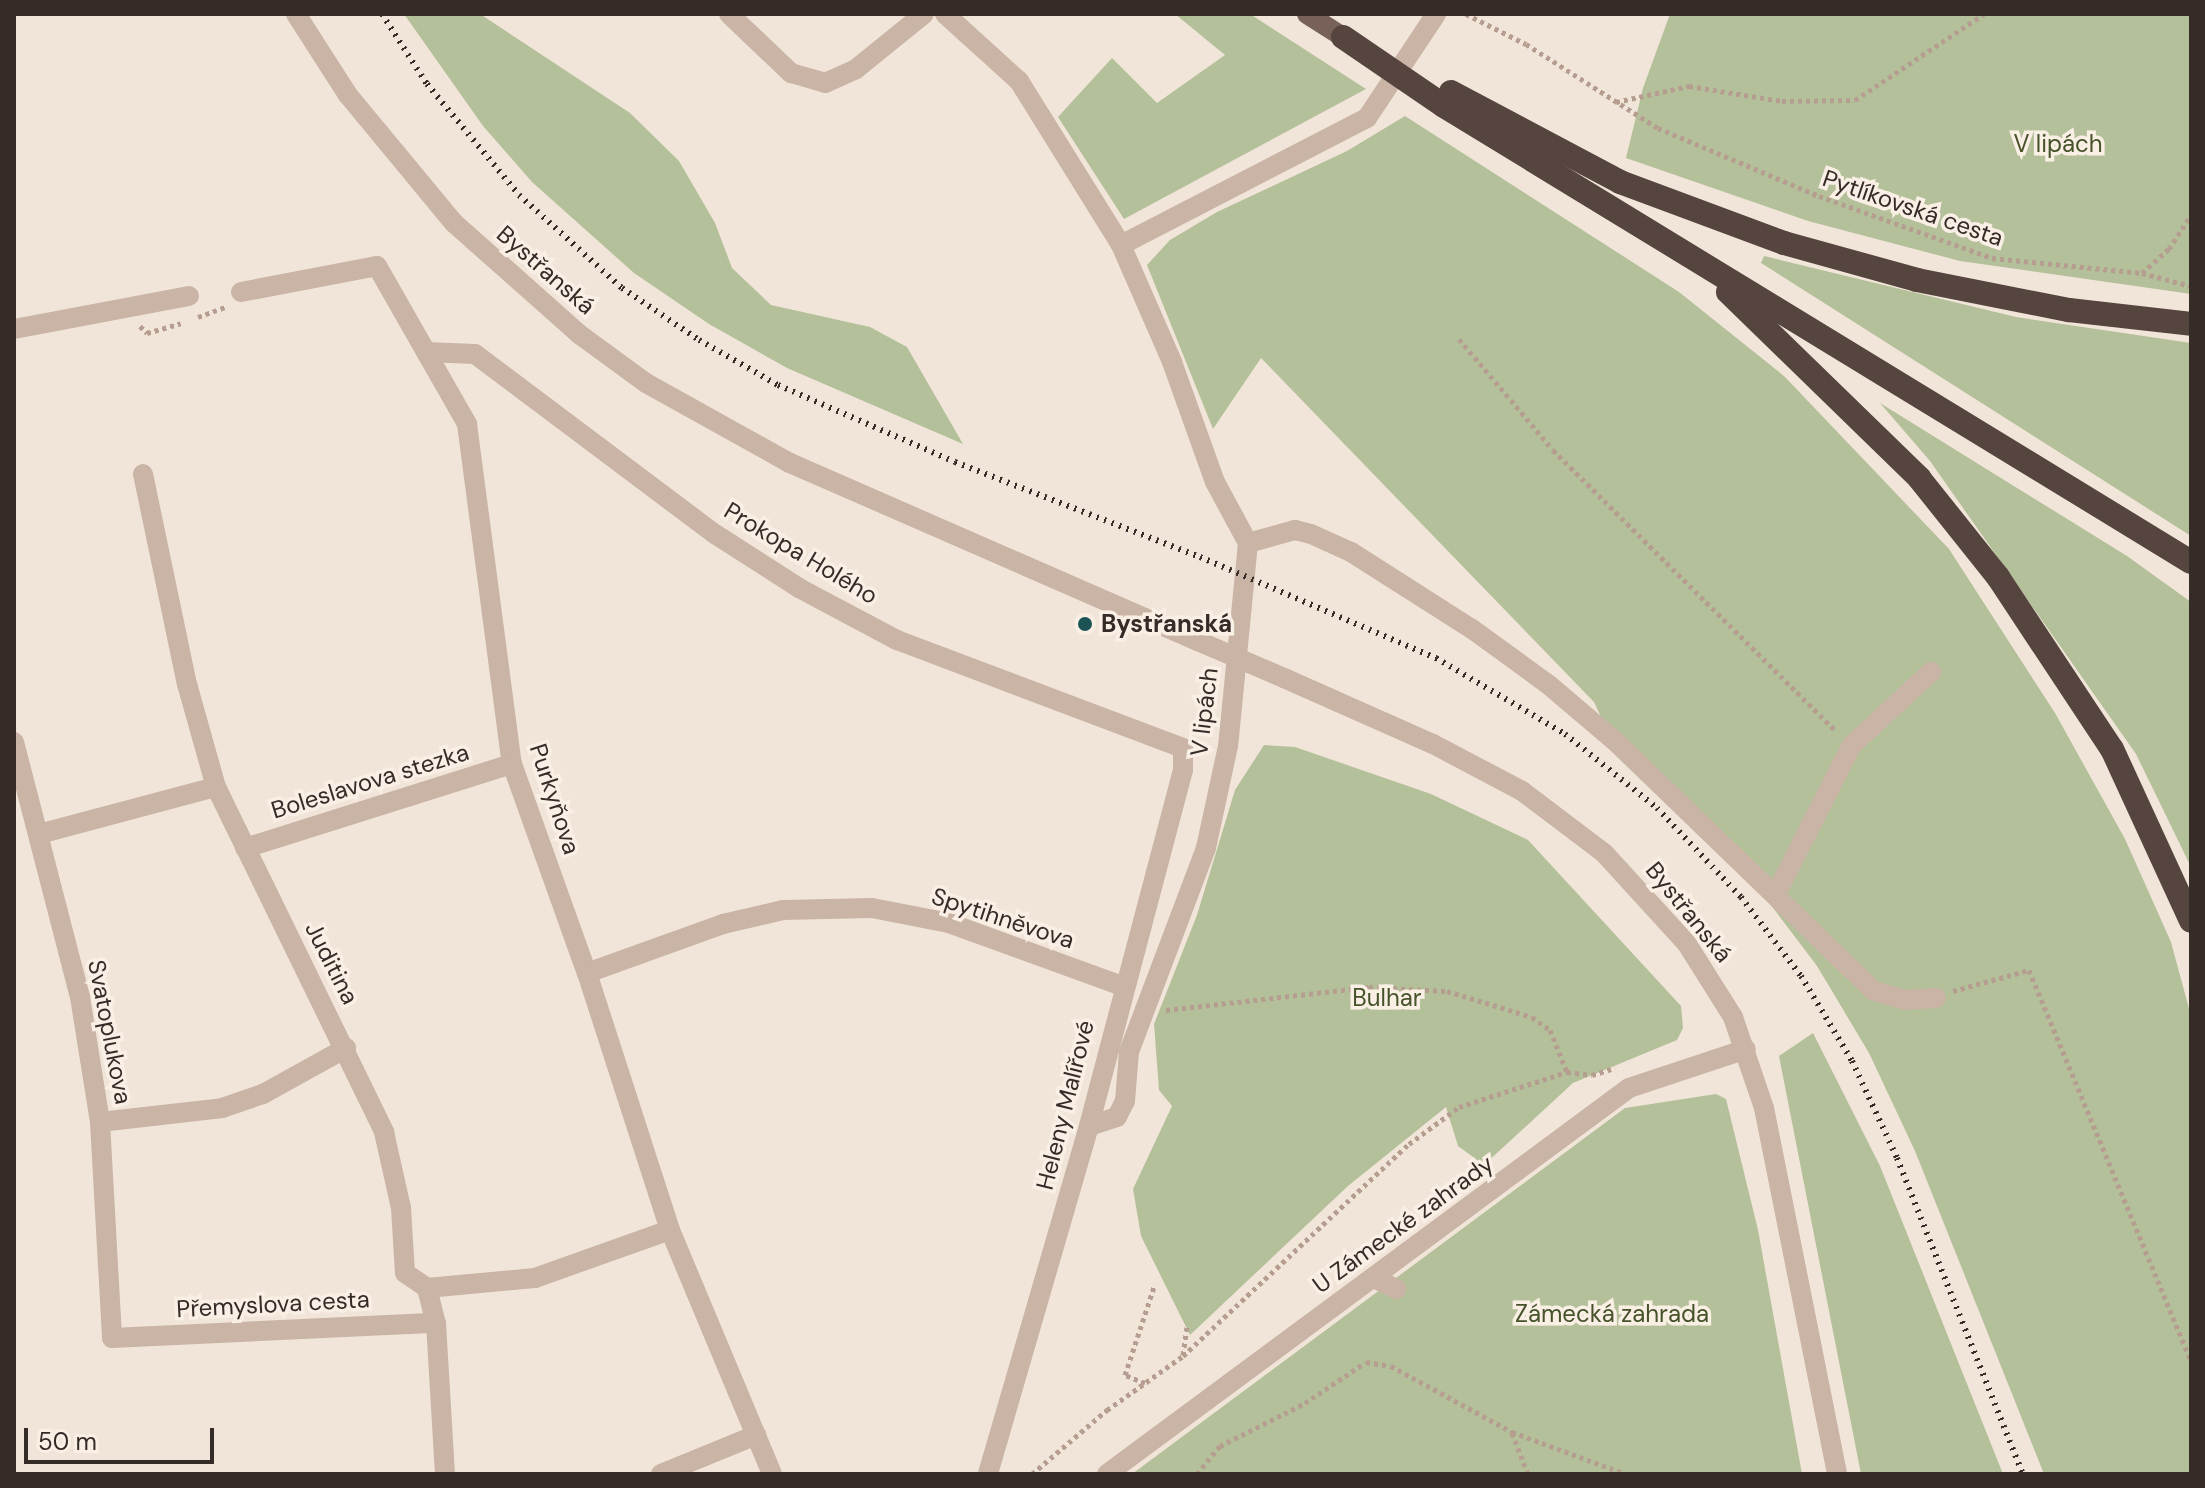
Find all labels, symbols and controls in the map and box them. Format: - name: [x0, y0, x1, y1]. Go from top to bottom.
- park label: V lipách: [2013, 130, 2103, 158]
- street label: Pytlíkovská cesta: [1819, 164, 2007, 252]
- street label: Bystřanská: [491, 219, 601, 321]
- street label: Prokopa Holého: [719, 496, 883, 610]
- place label: Bystřanská: [1101, 610, 1232, 638]
- marker: Bystřanská: [1076, 615, 1094, 633]
- street label: V lipách: [1184, 666, 1224, 758]
- street label: Boleslavova stezka: [268, 737, 472, 825]
- street label: Purkyňova: [524, 740, 586, 858]
- street label: Bystřanská: [1640, 856, 1738, 968]
- street label: Spytihněvova: [928, 881, 1078, 955]
- street label: Juditina: [299, 917, 365, 1009]
- street label: Svatoplukova: [82, 958, 138, 1106]
- park label: Bulhar: [1352, 984, 1422, 1012]
- street label: Heleny Malířové: [1030, 1017, 1100, 1193]
- street label: U Zámecké zahrady: [1307, 1149, 1499, 1299]
- street label: Přemyslova cesta: [176, 1285, 370, 1323]
- park label: Zámecká zahrada: [1515, 1300, 1709, 1328]
- scale bar: [28, 1412, 218, 1462]
- text: 50 m: [38, 1426, 97, 1457]

